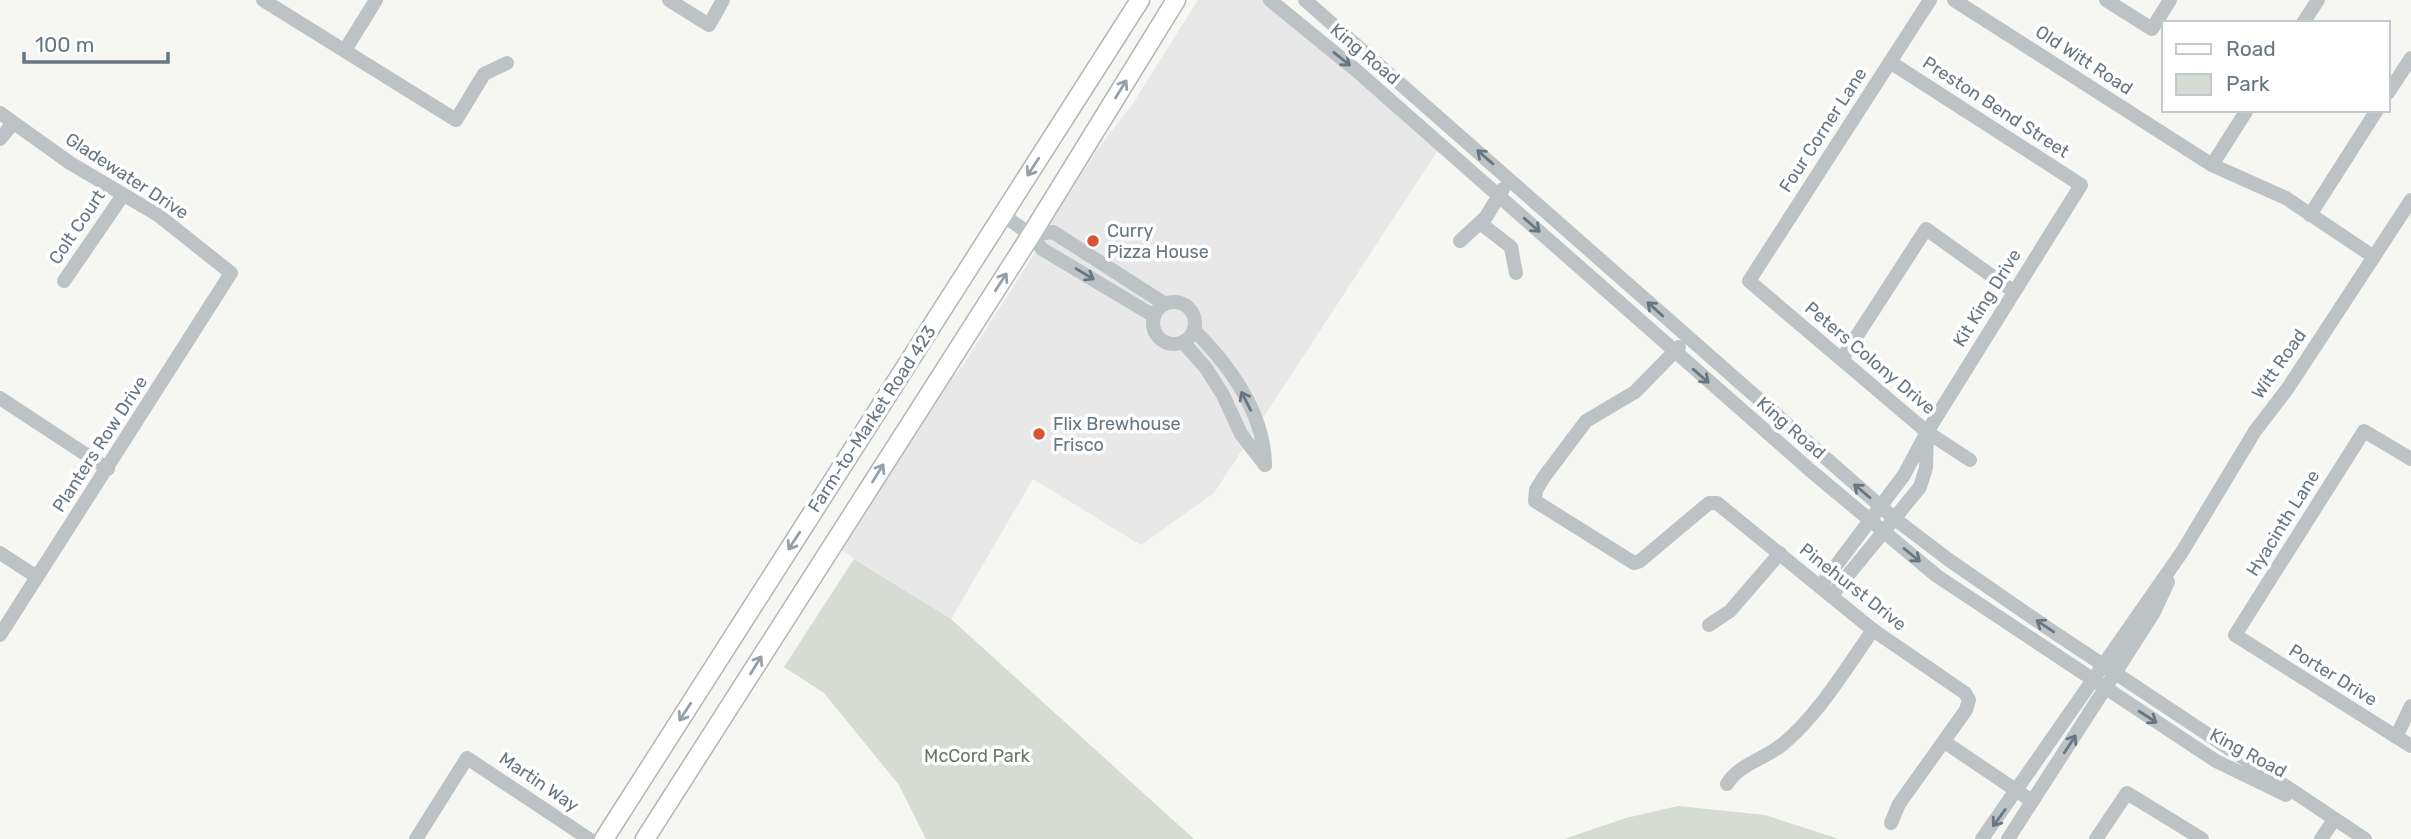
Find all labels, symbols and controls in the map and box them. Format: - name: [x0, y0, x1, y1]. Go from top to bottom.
- street label: King Road: [1326, 19, 1404, 89]
- street label: Old Witt Road: [2031, 20, 2137, 100]
- scale bar: [24, 21, 168, 65]
- legend: [2162, 21, 2390, 112]
- text: 100 m: [35, 32, 94, 57]
- text: Road: [2226, 36, 2276, 61]
- one-way arrow: [1332, 51, 1350, 67]
- street label: Preston Bend Street: [1919, 51, 2073, 163]
- street label: Four Corner Lane: [1774, 63, 1872, 197]
- text: Park: [2226, 71, 2270, 96]
- one-way arrow: [1115, 79, 1129, 99]
- street label: Gladewater Drive: [61, 128, 193, 224]
- one-way arrow: [1476, 149, 1494, 165]
- one-way arrow: [1026, 157, 1040, 177]
- street label: Colt Court: [44, 186, 110, 268]
- one-way arrow: [1522, 217, 1540, 233]
- place label: Curry Pizza House: [1107, 220, 1209, 263]
- marker: Curry Pizza House: [1085, 233, 1101, 249]
- street label: Kit King Drive: [1948, 245, 2026, 351]
- one-way arrow: [1075, 267, 1095, 281]
- one-way arrow: [994, 272, 1008, 292]
- street label: Peters Colony Drive: [1800, 297, 1940, 419]
- one-way arrow: [1647, 300, 1664, 317]
- street label: Farm-to-Market Road 423: [803, 322, 941, 516]
- street label: Witt Road: [2247, 325, 2311, 403]
- one-way arrow: [1692, 368, 1710, 384]
- street label: Planters Row Drive: [48, 372, 152, 516]
- one-way arrow: [1239, 391, 1253, 411]
- street label: King Road: [1752, 392, 1830, 464]
- place label: Flix Brewhouse Frisco: [1053, 413, 1181, 456]
- marker: Flix Brewhouse Frisco: [1031, 426, 1047, 442]
- one-way arrow: [871, 464, 885, 484]
- street label: Hyacinth Lane: [2242, 466, 2324, 580]
- one-way arrow: [1854, 483, 1872, 499]
- one-way arrow: [787, 530, 801, 550]
- street label: Pinehurst Drive: [1795, 538, 1911, 636]
- one-way arrow: [1902, 548, 1920, 563]
- one-way arrow: [2036, 619, 2055, 633]
- street label: Porter Drive: [2285, 639, 2381, 711]
- one-way arrow: [750, 656, 764, 676]
- one-way arrow: [677, 702, 691, 722]
- one-way arrow: [2138, 710, 2157, 724]
- street label: King Road: [2206, 724, 2290, 782]
- one-way arrow: [2062, 735, 2077, 754]
- park label: McCord Park: [924, 745, 1031, 767]
- street label: Martin Way: [495, 747, 583, 817]
- one-way arrow: [1991, 808, 2006, 826]

